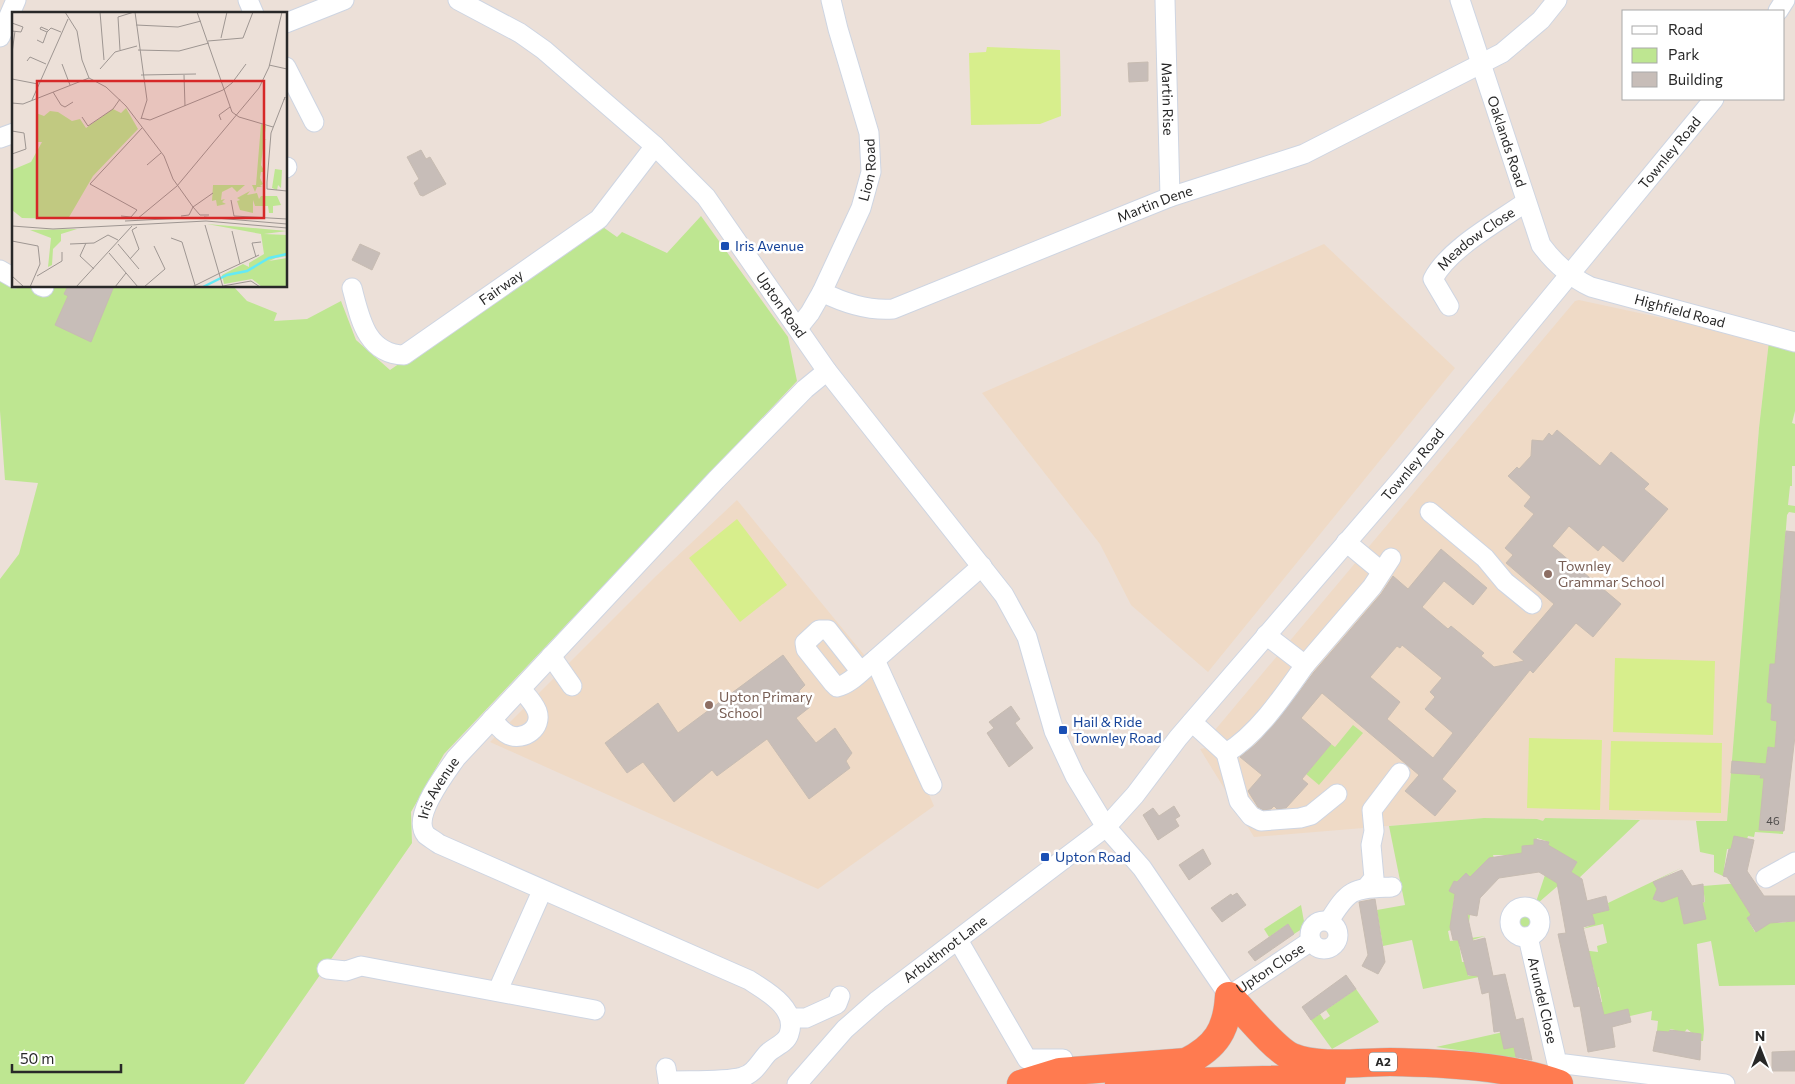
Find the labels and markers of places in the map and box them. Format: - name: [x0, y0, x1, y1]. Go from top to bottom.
- place label: Iris Avenue: [735, 237, 804, 254]
- marker: Iris Avenue: [719, 240, 731, 252]
- place label: Townley Grammar School: [1558, 557, 1665, 590]
- marker: Townley Grammar School: [1542, 568, 1554, 580]
- place label: Upton Primary School: [719, 688, 812, 721]
- marker: Upton Primary School: [703, 699, 715, 711]
- place label: Hail & Ride Townley Road: [1073, 713, 1162, 746]
- marker: Hail & Ride Townley Road: [1057, 724, 1069, 736]
- place label: Upton Road: [1055, 848, 1131, 865]
- marker: Upton Road: [1039, 851, 1051, 863]

